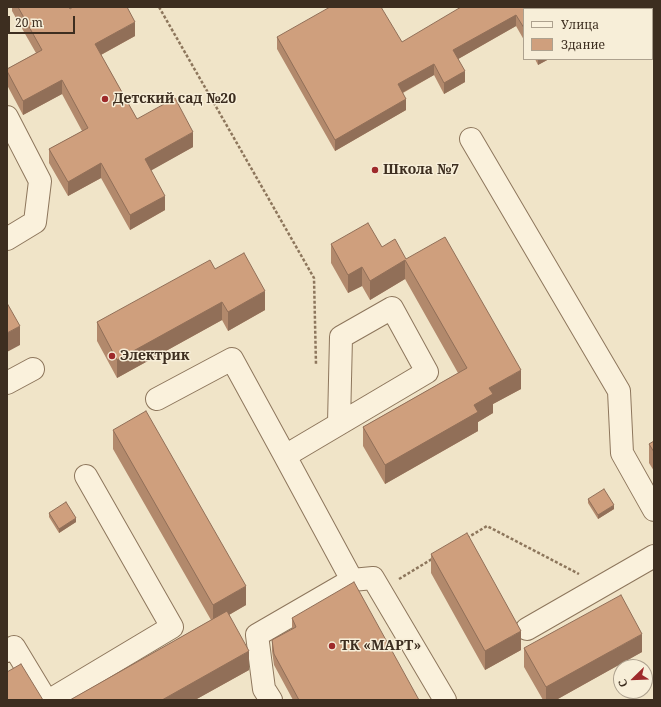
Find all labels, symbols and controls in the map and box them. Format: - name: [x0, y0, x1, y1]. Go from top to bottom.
- scale bar: [10, 8, 77, 34]
- legend: [523, 8, 653, 60]
- text: 20 m: [15, 14, 43, 31]
- text: Улица: [561, 16, 599, 33]
- text: Здание: [561, 36, 605, 53]
- place label: Детский сад №20: [113, 91, 236, 107]
- marker: Детский сад №20: [100, 94, 110, 104]
- place label: Школа №7: [383, 162, 459, 178]
- marker: Школа №7: [370, 165, 380, 175]
- place label: Электрик: [120, 348, 190, 364]
- marker: Электрик: [107, 351, 117, 361]
- place label: ТК «МАРТ»: [340, 638, 421, 654]
- marker: ТК «МАРТ»: [327, 641, 337, 651]
- north arrow: [613, 659, 653, 699]
- text: С: [614, 677, 631, 690]

